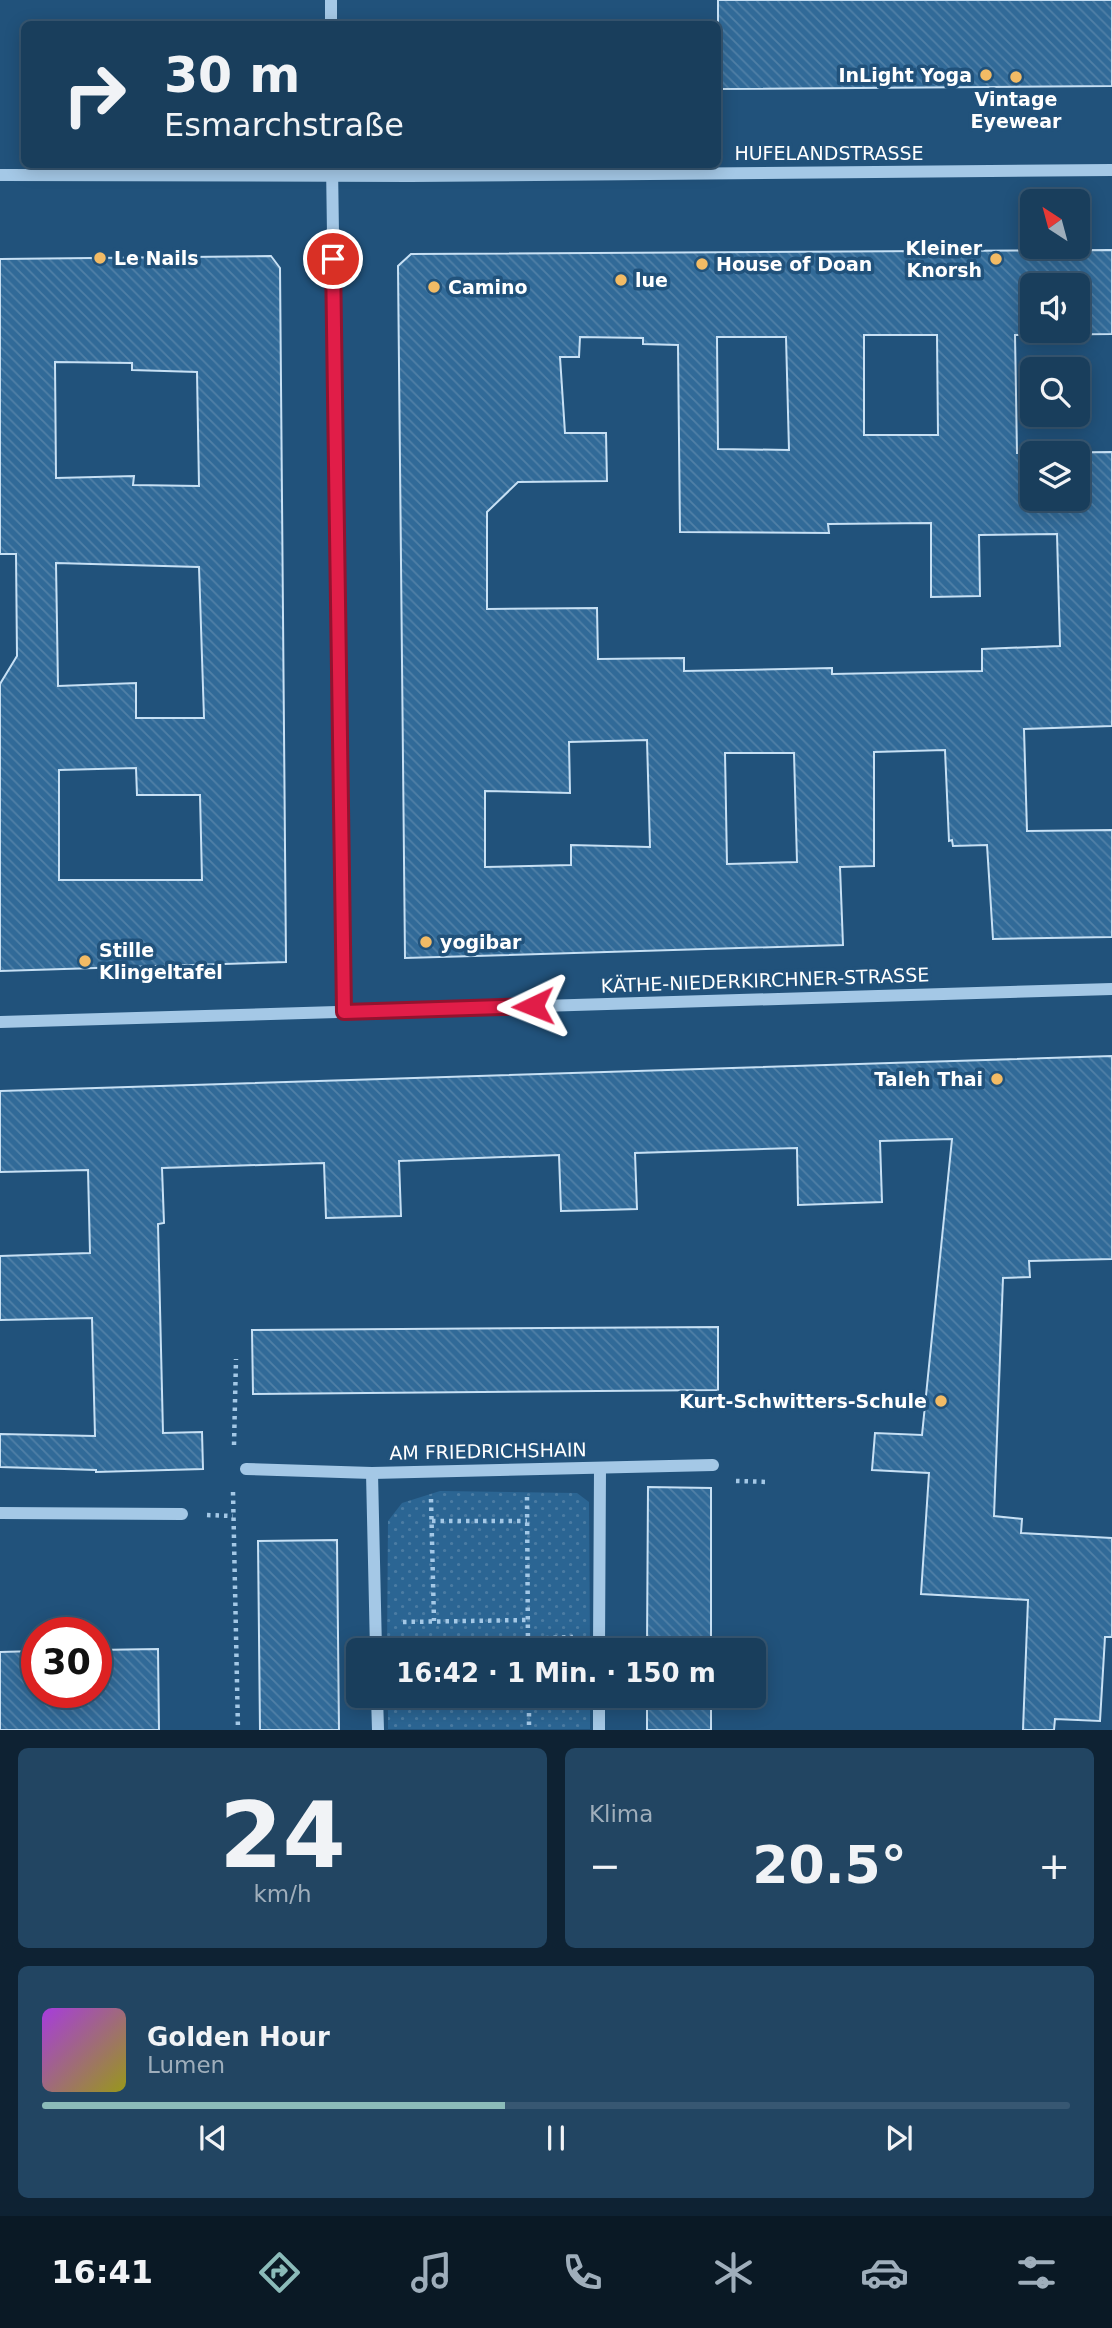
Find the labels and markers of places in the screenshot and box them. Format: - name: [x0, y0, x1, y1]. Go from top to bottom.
- place label: InLight Yoga: [838, 64, 972, 86]
- marker: InLight Yoga: [978, 67, 994, 83]
- marker: Vintage Eyewear: [1008, 69, 1024, 85]
- place label: Vintage Eyewear: [971, 88, 1062, 132]
- pin: [303, 229, 363, 289]
- place label: Kleiner Knorsh: [906, 237, 983, 281]
- place label: Le Nails: [114, 247, 199, 269]
- marker: Le Nails: [92, 250, 108, 266]
- marker: Kleiner Knorsh: [988, 251, 1004, 267]
- place label: House of Doan: [716, 253, 872, 275]
- marker: House of Doan: [694, 256, 710, 272]
- place label: lue: [635, 269, 668, 291]
- marker: lue: [613, 272, 629, 288]
- place label: Camino: [448, 276, 528, 298]
- marker: Camino: [426, 279, 442, 295]
- place label: yogibar: [440, 931, 522, 953]
- marker: yogibar: [418, 934, 434, 950]
- place label: Stille Klingeltafel: [99, 939, 223, 983]
- marker: Stille Klingeltafel: [77, 953, 93, 969]
- place label: Taleh Thai: [874, 1068, 983, 1090]
- marker: Taleh Thai: [989, 1071, 1005, 1087]
- place label: Kurt-Schwitters-Schule: [679, 1390, 927, 1412]
- marker: Kurt-Schwitters-Schule: [933, 1393, 949, 1409]

